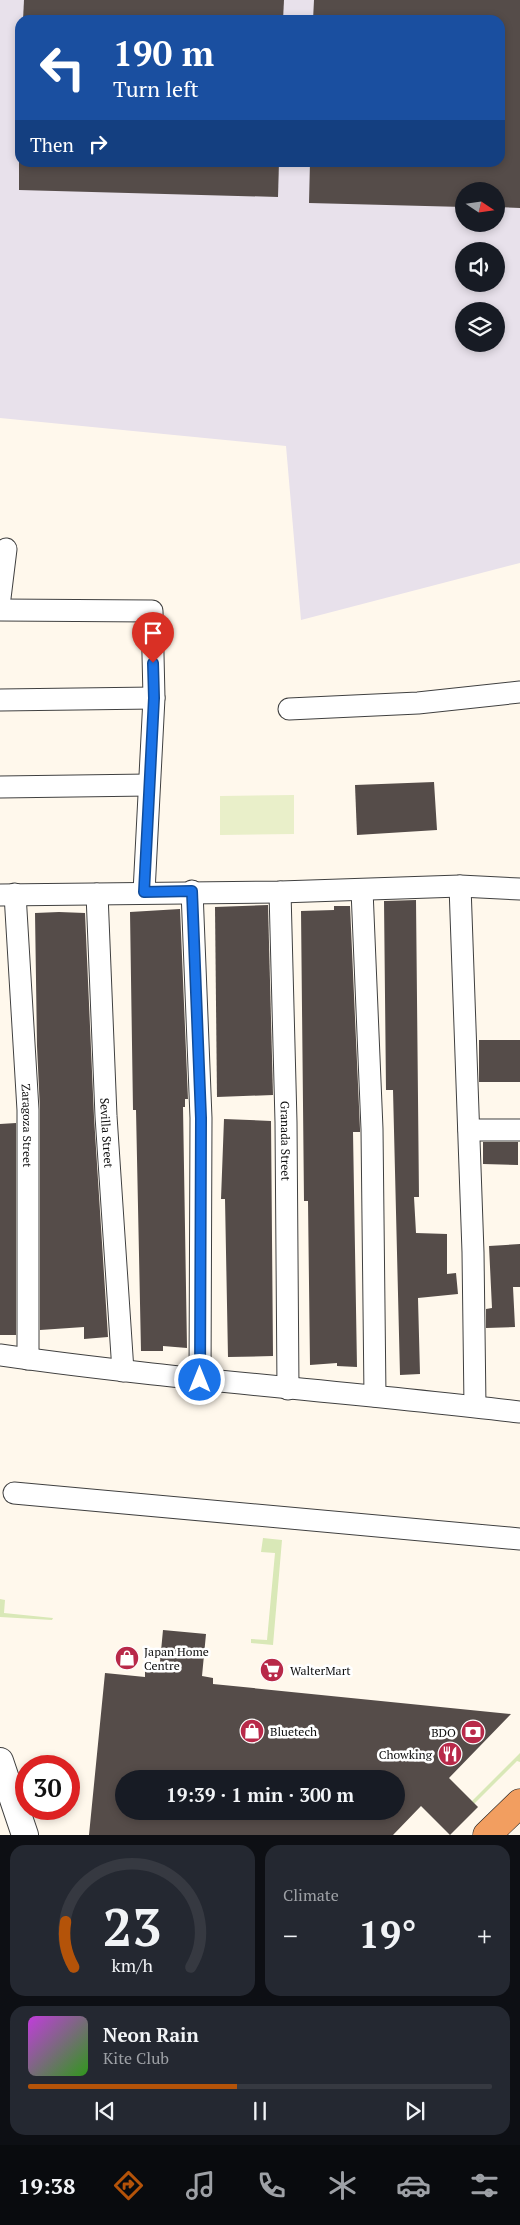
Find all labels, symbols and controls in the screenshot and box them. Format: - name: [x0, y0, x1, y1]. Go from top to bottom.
- text: 190 m: [113, 30, 214, 76]
- icon: left: [30, 35, 95, 100]
- text: Turn left: [113, 74, 199, 103]
- icon: right: [84, 130, 112, 158]
- text: Then: [30, 132, 74, 157]
- north arrow: [455, 182, 505, 232]
- map controls: [455, 182, 505, 352]
- button: sound: [455, 242, 505, 292]
- button: layers: [455, 302, 505, 352]
- pin: [132, 612, 174, 663]
- icon: arrive: [139, 619, 167, 647]
- street label: Zaragoza Street: [19, 1083, 36, 1168]
- street label: Sevilla Street: [98, 1097, 117, 1169]
- street label: Granada Street: [278, 1101, 294, 1181]
- position arrow: [173, 1353, 225, 1405]
- place label: Japan Home Centre: [144, 1644, 209, 1673]
- shop icon: Japan Home Centre: [114, 1645, 140, 1671]
- supermarket icon: WalterMart: [259, 1657, 285, 1683]
- place label: WalterMart: [290, 1663, 351, 1678]
- shop icon: Bluetech: [239, 1718, 265, 1744]
- bank icon: BDO: [460, 1719, 486, 1745]
- place label: Bluetech: [270, 1724, 317, 1739]
- place label: BDO: [431, 1725, 456, 1740]
- restaurant icon: Chowking: [437, 1741, 463, 1767]
- place label: Chowking: [379, 1747, 433, 1762]
- speed limit sign: 30: [15, 1755, 80, 1820]
- text: 19:39 · 1 min · 300 m: [166, 1782, 354, 1807]
- text: Climate: [283, 1884, 339, 1906]
- text: 23: [103, 1892, 162, 1961]
- text: 19°: [358, 1909, 417, 1959]
- text: −: [283, 1917, 298, 1954]
- text: +: [477, 1917, 492, 1954]
- text: km/h: [112, 1953, 154, 1977]
- text: Neon Rain: [103, 2022, 199, 2047]
- text: Kite Club: [103, 2047, 169, 2069]
- icon: previous: [91, 2097, 119, 2125]
- icon: pause: [246, 2097, 274, 2125]
- icon: next: [401, 2097, 429, 2125]
- icon: directions: [111, 2168, 146, 2203]
- icon: music: [183, 2168, 218, 2203]
- icon: phone: [254, 2168, 289, 2203]
- icon: climate: [325, 2168, 360, 2203]
- icon: car: [396, 2168, 431, 2203]
- icon: filters: [467, 2168, 502, 2203]
- text: 19:38: [18, 2171, 75, 2200]

